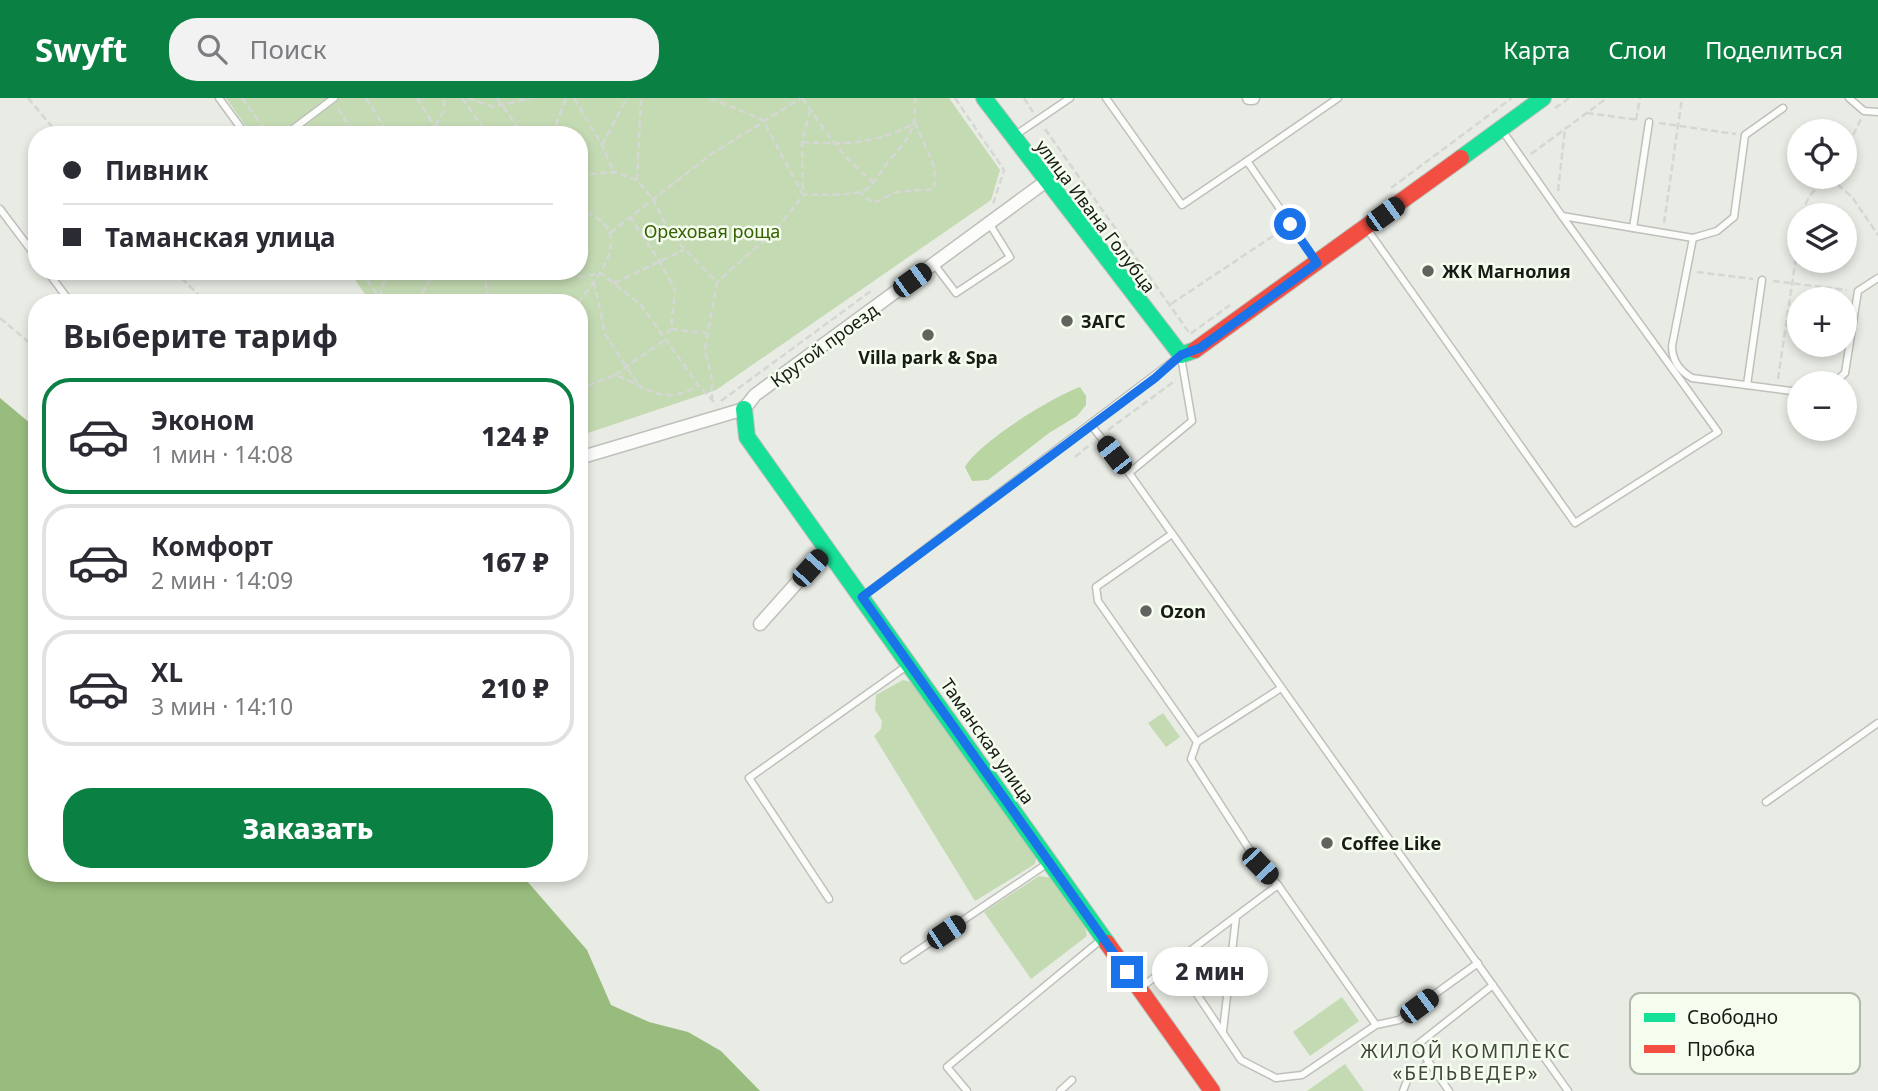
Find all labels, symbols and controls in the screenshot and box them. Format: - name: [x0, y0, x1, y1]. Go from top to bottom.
- search box: [169, 18, 659, 81]
- text: Swyft: [35, 27, 127, 72]
- icon: search: [193, 30, 231, 68]
- text: Поиск: [249, 31, 327, 67]
- text: Карта: [1503, 33, 1570, 66]
- text: Слои: [1608, 33, 1667, 66]
- text: Поделиться: [1705, 33, 1843, 66]
- map controls: [1787, 119, 1857, 441]
- button: locate: [1787, 119, 1857, 189]
- street label: улица Ивана Голубца: [1030, 135, 1162, 297]
- text: Пивник: [105, 152, 208, 188]
- car: [1362, 193, 1409, 235]
- button: layers: [1787, 203, 1857, 273]
- route start: [1274, 208, 1306, 240]
- text: Таманская улица: [105, 219, 336, 255]
- park label: Ореховая роща: [644, 219, 780, 243]
- car: [889, 259, 936, 301]
- place label: ЖК Магнолия: [1442, 259, 1571, 283]
- marker: ЖК Магнолия: [1420, 263, 1436, 279]
- button: +: [1787, 287, 1857, 357]
- street label: Крутой проезд: [765, 298, 883, 392]
- place label: ЗАГС: [1081, 309, 1126, 333]
- marker: ЗАГС: [1059, 313, 1075, 329]
- text: Выберите тариф: [63, 314, 338, 357]
- marker: Villa park & Spa: [920, 327, 936, 343]
- place label: Villa park & Spa: [858, 345, 998, 369]
- button: −: [1787, 371, 1857, 441]
- text: Эконом: [151, 402, 255, 438]
- icon: car: [67, 405, 130, 468]
- text: 124 ₽: [481, 418, 549, 454]
- car: [1093, 432, 1136, 478]
- text: 1 мин · 14:08: [151, 438, 293, 470]
- text: Комфорт: [151, 528, 273, 564]
- icon: car: [67, 531, 130, 594]
- text: 167 ₽: [481, 544, 549, 580]
- car: [789, 545, 832, 591]
- text: 2 мин · 14:09: [151, 564, 293, 596]
- place label: Ozon: [1160, 599, 1206, 623]
- marker: Ozon: [1138, 603, 1154, 619]
- text: XL: [151, 654, 183, 690]
- icon: car: [67, 657, 130, 720]
- text: 210 ₽: [481, 670, 549, 706]
- street label: Таманская улица: [936, 673, 1040, 809]
- text: 3 мин · 14:10: [151, 690, 293, 722]
- button: Заказать: [63, 788, 553, 868]
- place label: Coffee Like: [1341, 831, 1441, 855]
- marker: Coffee Like: [1319, 835, 1335, 851]
- car: [1238, 844, 1283, 888]
- car: [923, 912, 970, 952]
- callout: 2 мин: [1152, 948, 1267, 996]
- text: 2 мин: [1175, 955, 1245, 987]
- route end: [1111, 956, 1143, 988]
- car: [1396, 985, 1443, 1027]
- legend: [1630, 993, 1860, 1074]
- text: Свободно: [1687, 1004, 1778, 1030]
- text: Пробка: [1687, 1036, 1755, 1062]
- district label: ЖИЛОЙ КОМПЛЕКС «БЕЛЬВЕДЕР»: [1360, 1038, 1572, 1086]

